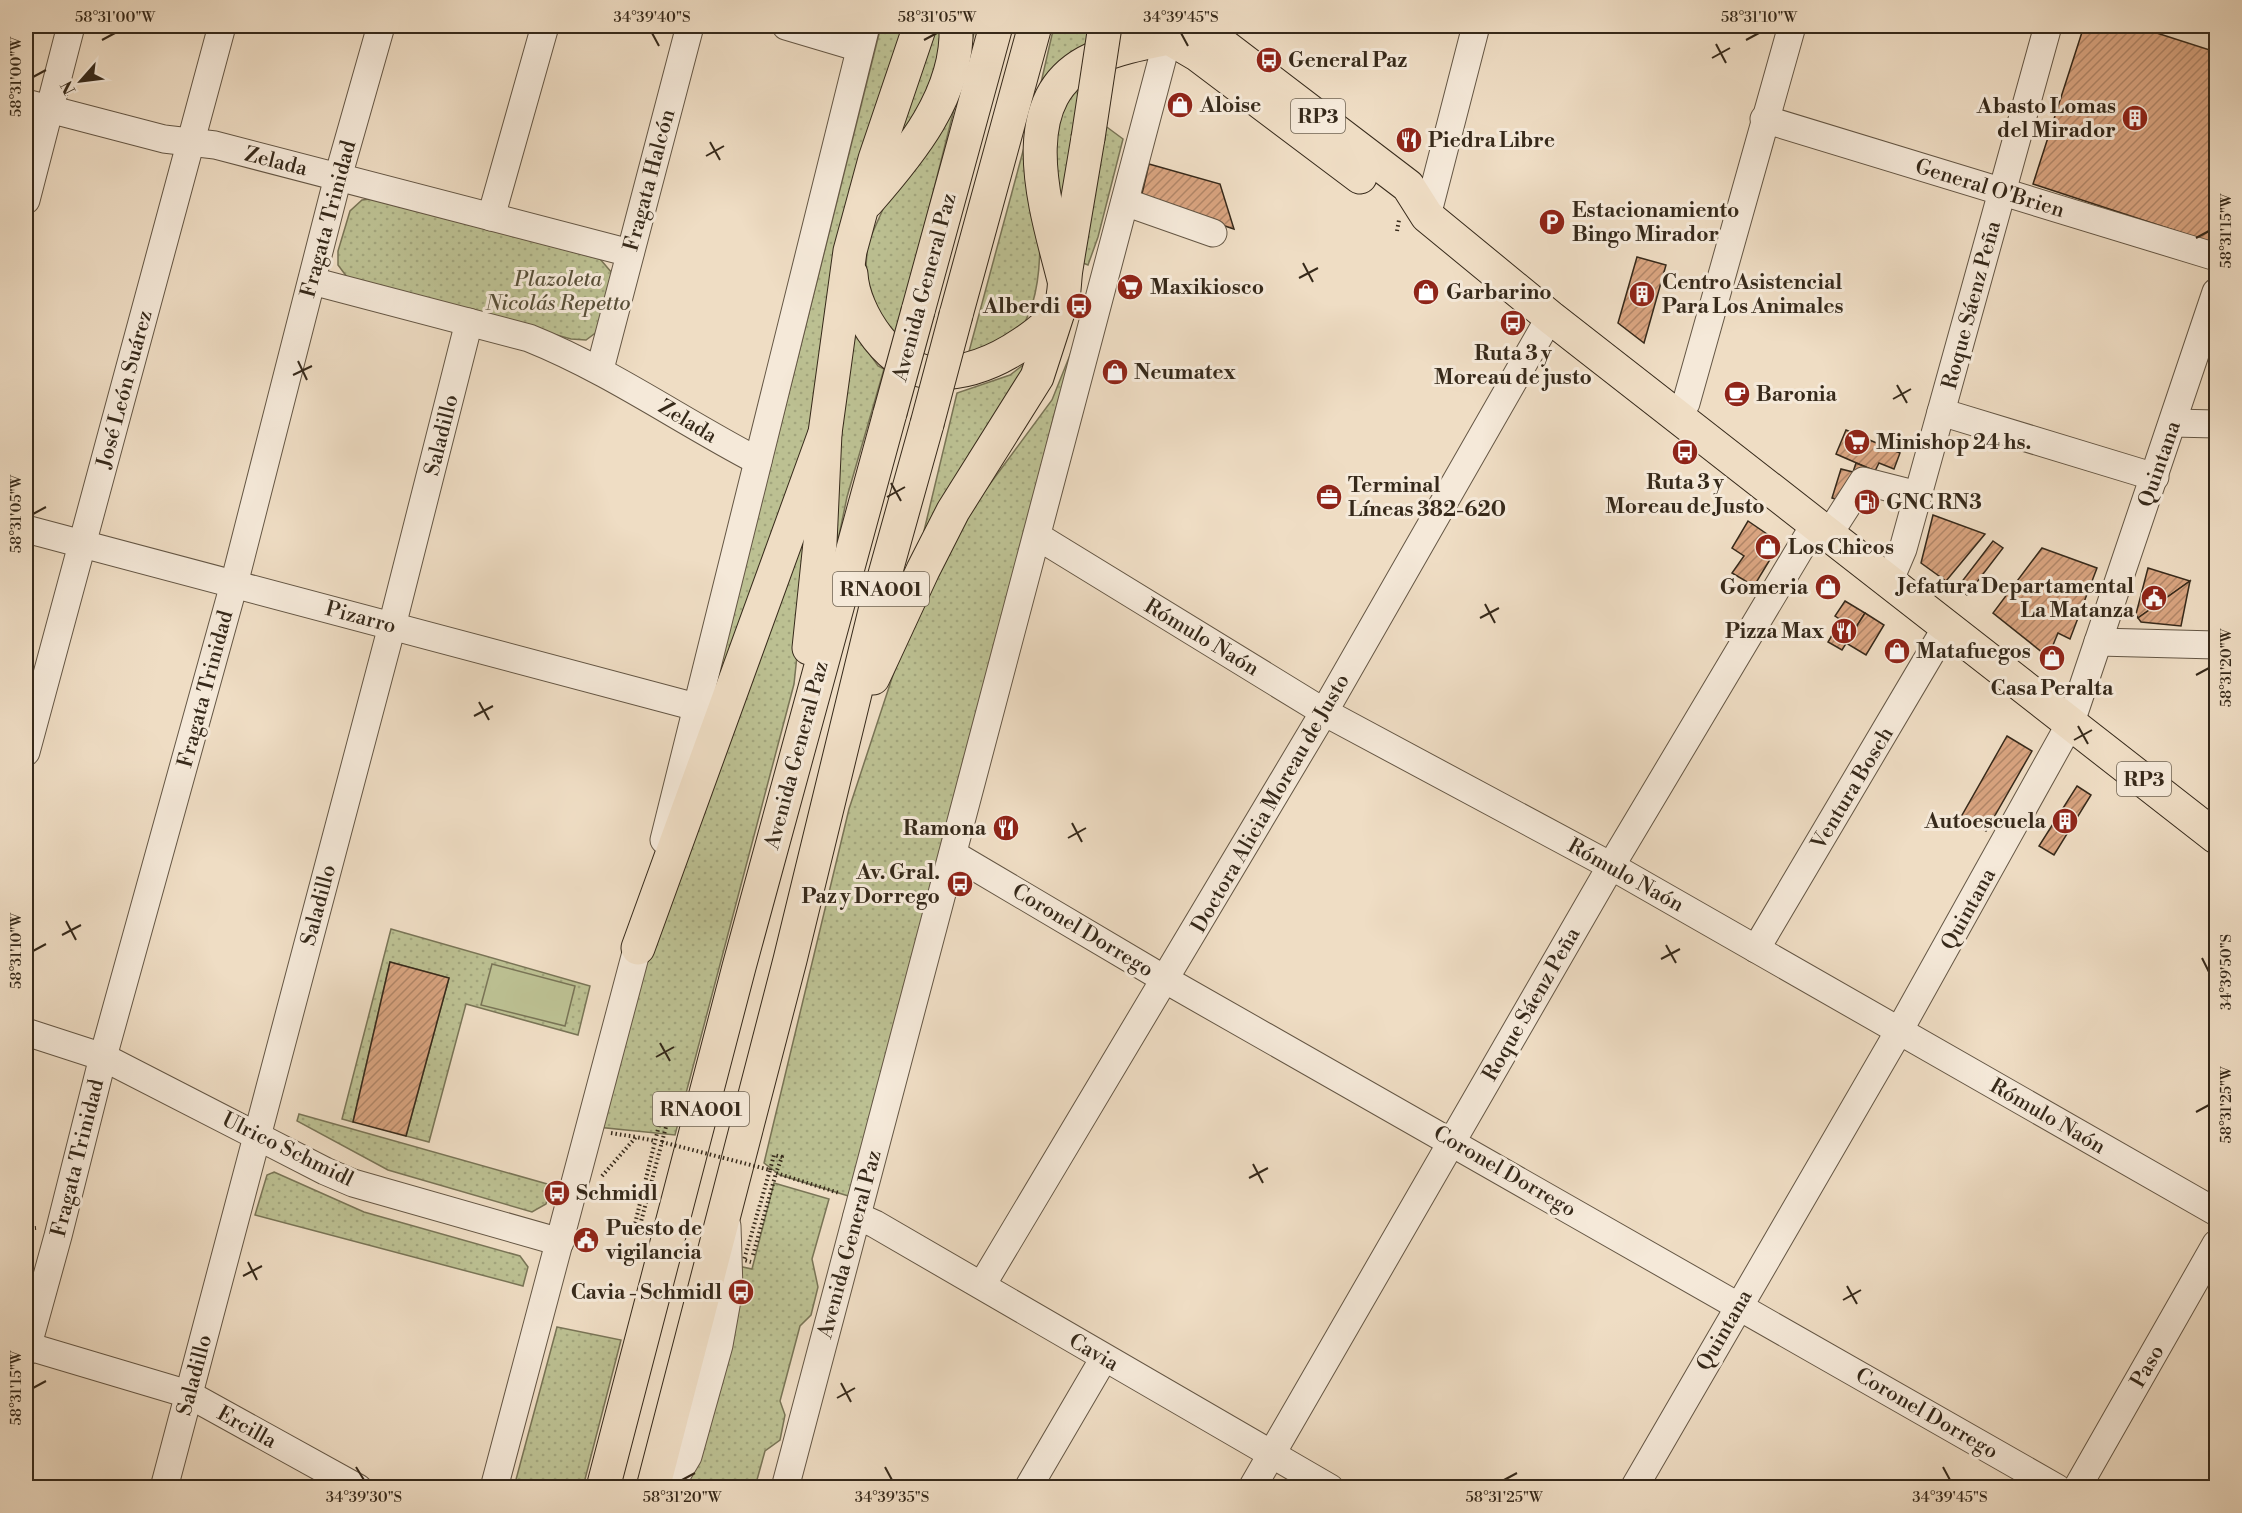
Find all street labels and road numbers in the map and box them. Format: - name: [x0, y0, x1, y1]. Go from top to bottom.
- road number: RP3: [1291, 99, 1345, 133]
- street label: Fragata Halcón: [619, 106, 682, 254]
- street label: Fragata Trinidad: [295, 138, 362, 301]
- street label: Zelada: [242, 142, 310, 182]
- street label: General O'Brien: [1912, 154, 2068, 224]
- street label: Avenida General Paz: [887, 190, 963, 385]
- street label: Roque Sáenz Peña: [1937, 218, 2007, 392]
- street label: José León Suárez: [91, 308, 159, 472]
- street label: Saladillo: [419, 392, 465, 478]
- street label: Zelada: [654, 394, 722, 450]
- street label: Quintana: [2133, 417, 2187, 511]
- road number: RNA001: [833, 572, 929, 606]
- street label: Rómulo Naón: [1139, 593, 1264, 682]
- street label: Pizarro: [323, 596, 399, 640]
- street label: Fragata Trinidad: [172, 608, 239, 771]
- street label: Avenida General Paz: [759, 658, 835, 853]
- street label: Doctora Alicia Moreau de Justo: [1186, 669, 1356, 938]
- street label: Ventura Bosch: [1806, 722, 1900, 855]
- road number: RP3: [2117, 762, 2171, 796]
- street label: Rómulo Naón: [1563, 833, 1689, 919]
- street label: Saladillo: [296, 862, 342, 949]
- street label: Quintana: [1936, 864, 2002, 955]
- street label: Coronel Dorrego: [1007, 878, 1158, 983]
- street label: Roque Sáenz Peña: [1477, 923, 1587, 1086]
- street label: Rómulo Naón: [1985, 1073, 2110, 1161]
- street label: Fragata Trinidad: [46, 1077, 110, 1240]
- road number: RNA001: [653, 1092, 749, 1126]
- street label: Ulrico Schmidl: [217, 1107, 358, 1193]
- street label: Coronel Dorrego: [1429, 1121, 1580, 1223]
- street label: Avenida General Paz: [812, 1147, 888, 1342]
- street label: Quintana: [1691, 1285, 1759, 1376]
- street label: Cavia: [1064, 1328, 1123, 1378]
- street label: Saladillo: [172, 1332, 218, 1419]
- street label: Paso: [2125, 1341, 2170, 1392]
- street label: Coronel Dorrego: [1851, 1363, 2002, 1465]
- street label: Ercilla: [212, 1401, 281, 1455]

